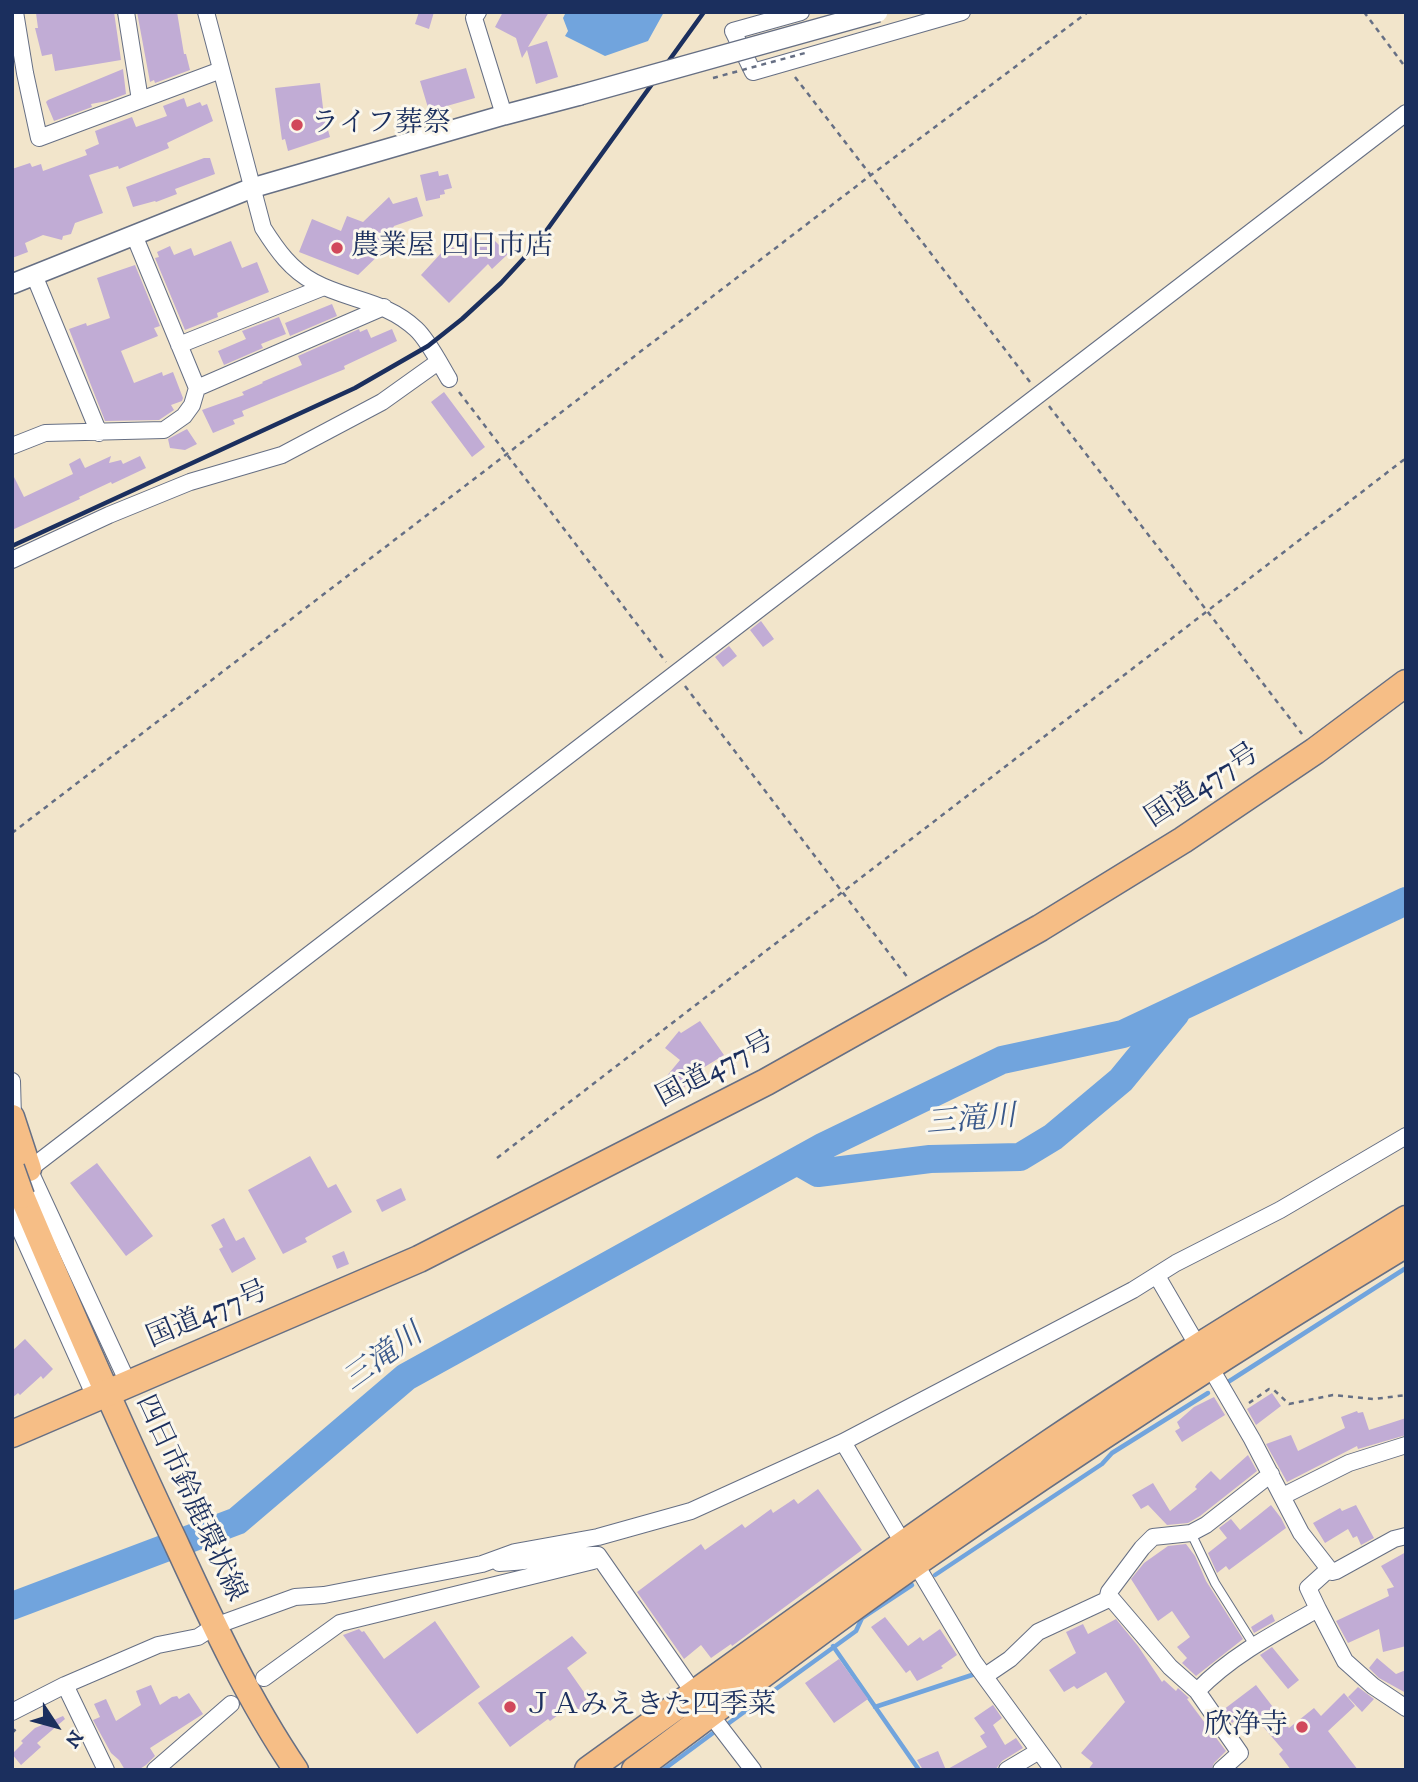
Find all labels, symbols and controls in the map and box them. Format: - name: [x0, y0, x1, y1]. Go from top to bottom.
- place label: ライフ葬祭: [311, 108, 451, 142]
- marker: ライフ葬祭: [289, 117, 305, 133]
- place label: 農業屋 四日市店: [351, 231, 553, 265]
- marker: 農業屋 四日市店: [329, 240, 345, 256]
- street label: 国道477号: [1140, 738, 1266, 836]
- street label: 国道477号: [651, 1026, 781, 1116]
- water label: 三滝川: [925, 1100, 1017, 1144]
- street label: 国道477号: [142, 1275, 274, 1357]
- water label: 三滝川: [337, 1318, 431, 1400]
- street label: 四日市鈴鹿環状線: [126, 1390, 252, 1608]
- place label: ＪＡみえきた四季菜: [524, 1690, 776, 1724]
- north arrow: [21, 1691, 91, 1761]
- marker: ＪＡみえきた四季菜: [502, 1699, 518, 1715]
- place label: 欣浄寺: [1204, 1710, 1288, 1744]
- marker: 欣浄寺: [1294, 1719, 1310, 1735]
- text: N: [60, 1726, 87, 1752]

